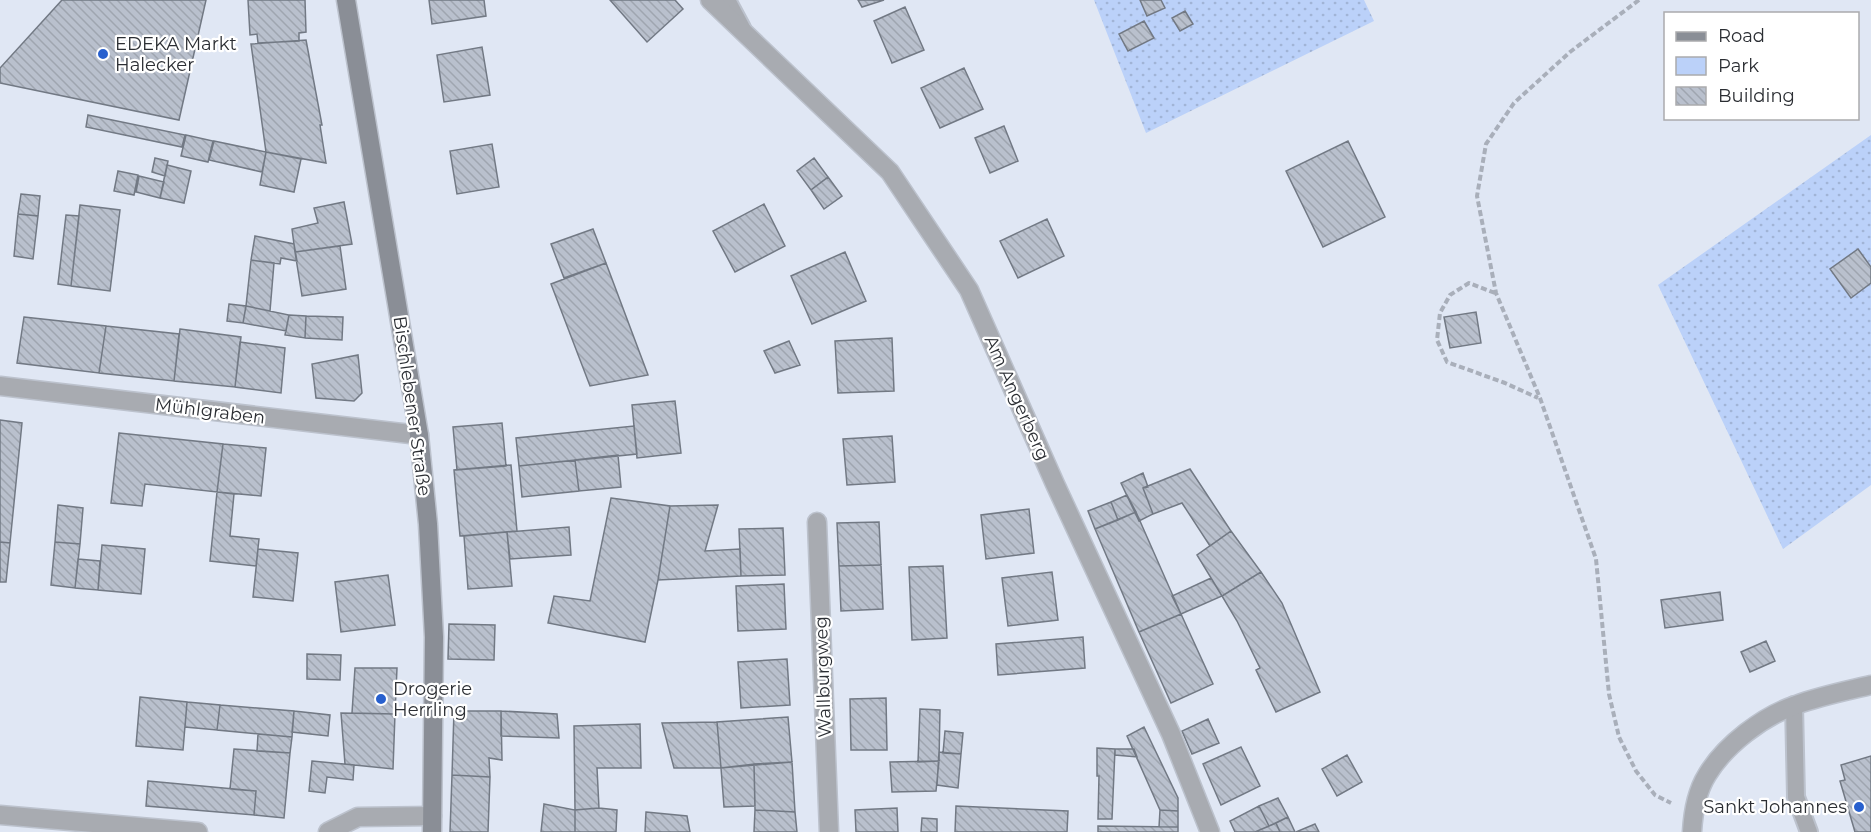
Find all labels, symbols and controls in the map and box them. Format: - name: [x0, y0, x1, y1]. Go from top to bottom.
- legend: [1664, 12, 1859, 120]
- text: Road: [1718, 25, 1765, 47]
- place label: EDEKA Markt Halecker: [115, 33, 237, 76]
- marker: EDEKA Markt Halecker: [96, 47, 110, 61]
- text: Park: [1718, 55, 1759, 77]
- text: Building: [1718, 85, 1795, 107]
- street label: Bischlebener Straße: [388, 315, 436, 498]
- street label: Am Angerberg: [980, 332, 1054, 464]
- street label: Mühlgraben: [154, 393, 266, 429]
- street label: Wallburgweg: [810, 616, 836, 738]
- place label: Drogerie Herrling: [393, 678, 472, 721]
- marker: Drogerie Herrling: [374, 692, 388, 706]
- place label: Sankt Johannes: [1703, 796, 1847, 818]
- marker: Sankt Johannes: [1852, 800, 1866, 814]

